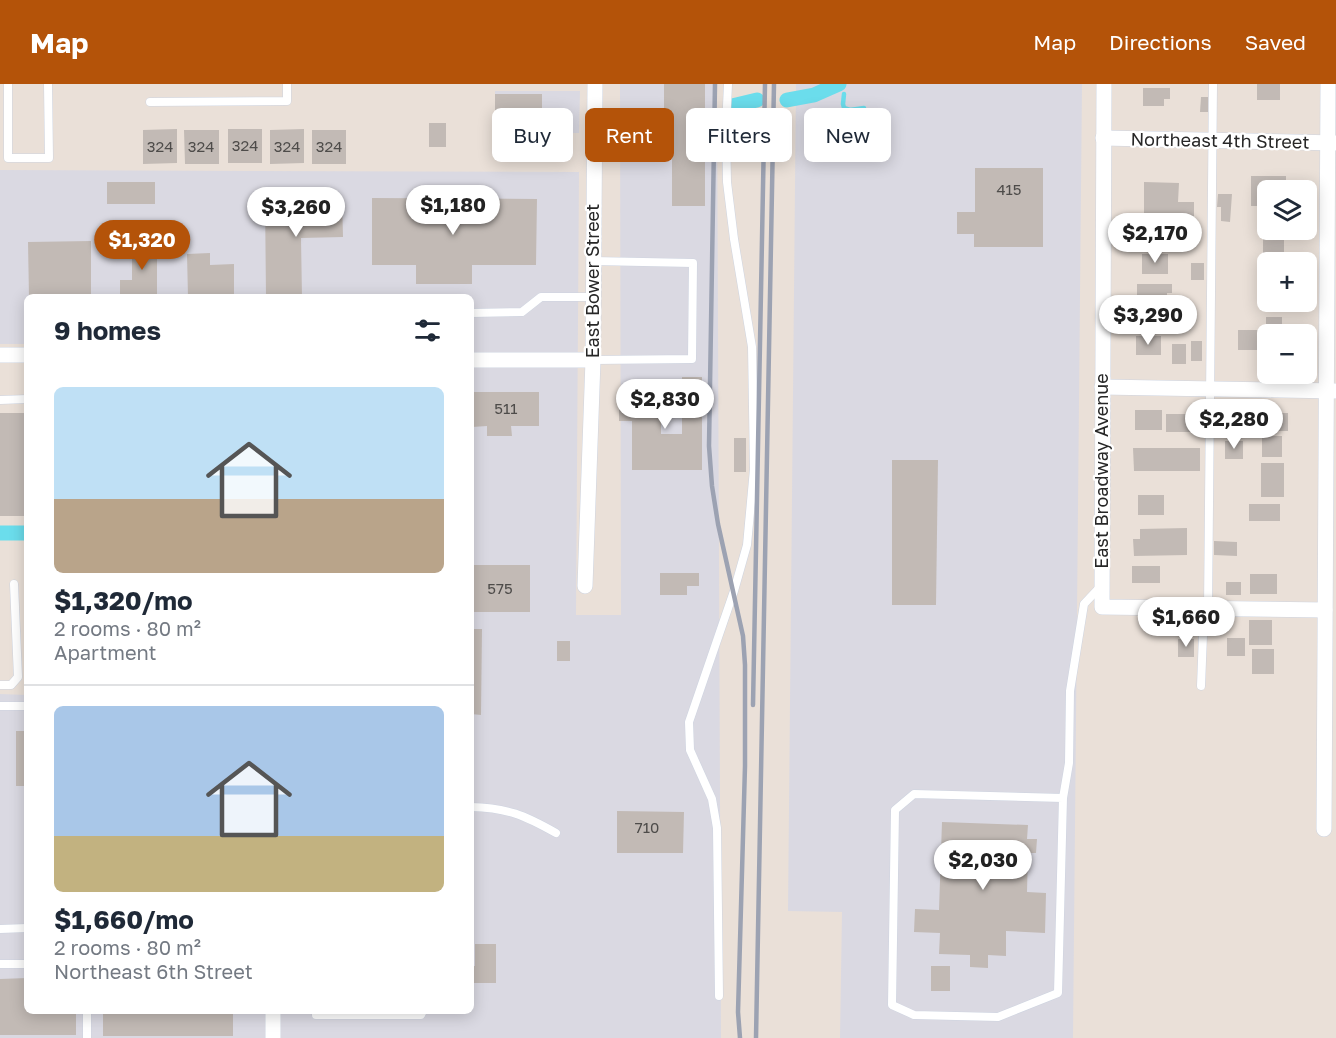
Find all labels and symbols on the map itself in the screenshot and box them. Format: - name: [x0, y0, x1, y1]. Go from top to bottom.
- street label: Northeast 4th Street: [1130, 127, 1310, 153]
- house number: 324: [232, 136, 258, 154]
- house number: 324: [147, 137, 173, 155]
- house number: 324: [188, 137, 214, 155]
- house number: 324: [274, 137, 300, 155]
- house number: 324: [316, 137, 342, 155]
- house number: 415: [996, 180, 1022, 198]
- pin: $1,180: [404, 185, 502, 236]
- pin: $3,260: [247, 187, 345, 238]
- street label: East Bower Street: [581, 204, 603, 358]
- pin: $2,170: [1106, 213, 1204, 264]
- pin: $1,320: [93, 220, 191, 271]
- pin: $3,290: [1099, 295, 1197, 346]
- street label: East Broadway Avenue: [1090, 373, 1112, 569]
- pin: $2,830: [616, 379, 714, 430]
- house number: 511: [494, 399, 518, 417]
- pin: $2,280: [1185, 399, 1283, 450]
- house number: 575: [487, 579, 513, 597]
- pin: $1,660: [1137, 597, 1235, 648]
- house number: 710: [635, 818, 659, 836]
- pin: $2,030: [934, 840, 1032, 891]

